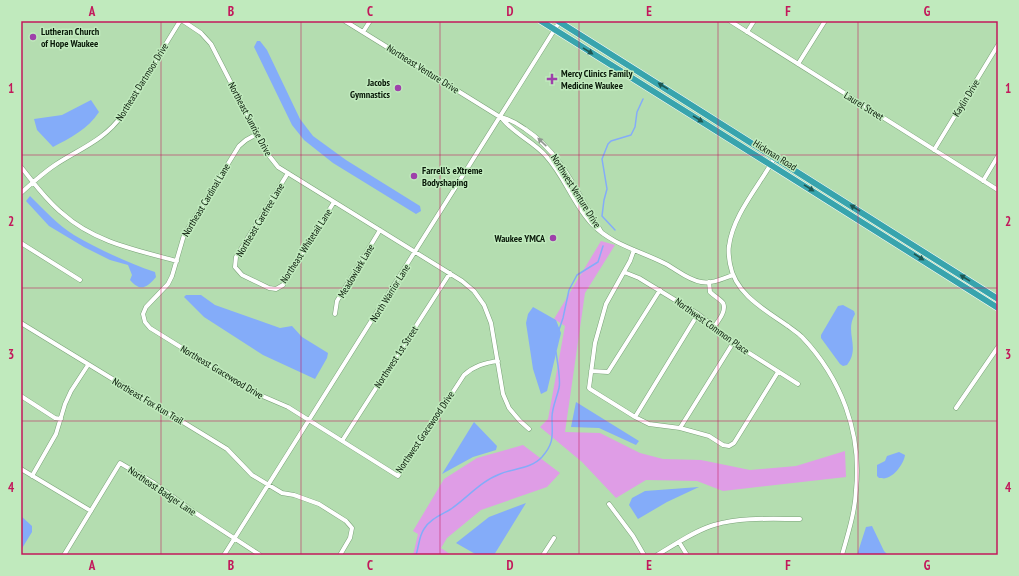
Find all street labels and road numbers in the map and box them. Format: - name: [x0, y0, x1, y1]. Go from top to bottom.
- street label: Northeast Dartmoor Drive: [113, 41, 171, 123]
- street label: Northeast Venture Drive: [384, 42, 462, 96]
- street label: Kaylin Drive: [949, 77, 983, 119]
- street label: Northeast Sunrise Drive: [225, 80, 275, 158]
- street label: Laurel Street: [842, 89, 886, 123]
- street label: Hickman Road: [751, 136, 799, 174]
- street label: Northwest Venture Drive: [548, 152, 604, 230]
- street label: Northeast Cardinal Lane: [179, 161, 233, 239]
- street label: Northeast Carefree Lane: [233, 181, 287, 259]
- street label: Northeast Whitetail Lane: [277, 206, 335, 286]
- street label: Meadowlark Lane: [335, 242, 377, 300]
- street label: North Warrior Lane: [367, 262, 413, 324]
- street label: Northwest Common Place: [672, 295, 752, 357]
- street label: Northwest 1st Street: [371, 323, 421, 391]
- street label: Northeast Gracewood Drive: [178, 342, 266, 402]
- street label: Northeast Fox Run Trail: [110, 375, 187, 428]
- street label: Northwest Gracewood Drive: [393, 388, 457, 476]
- street label: Northeast Badger Lane: [126, 463, 198, 519]

